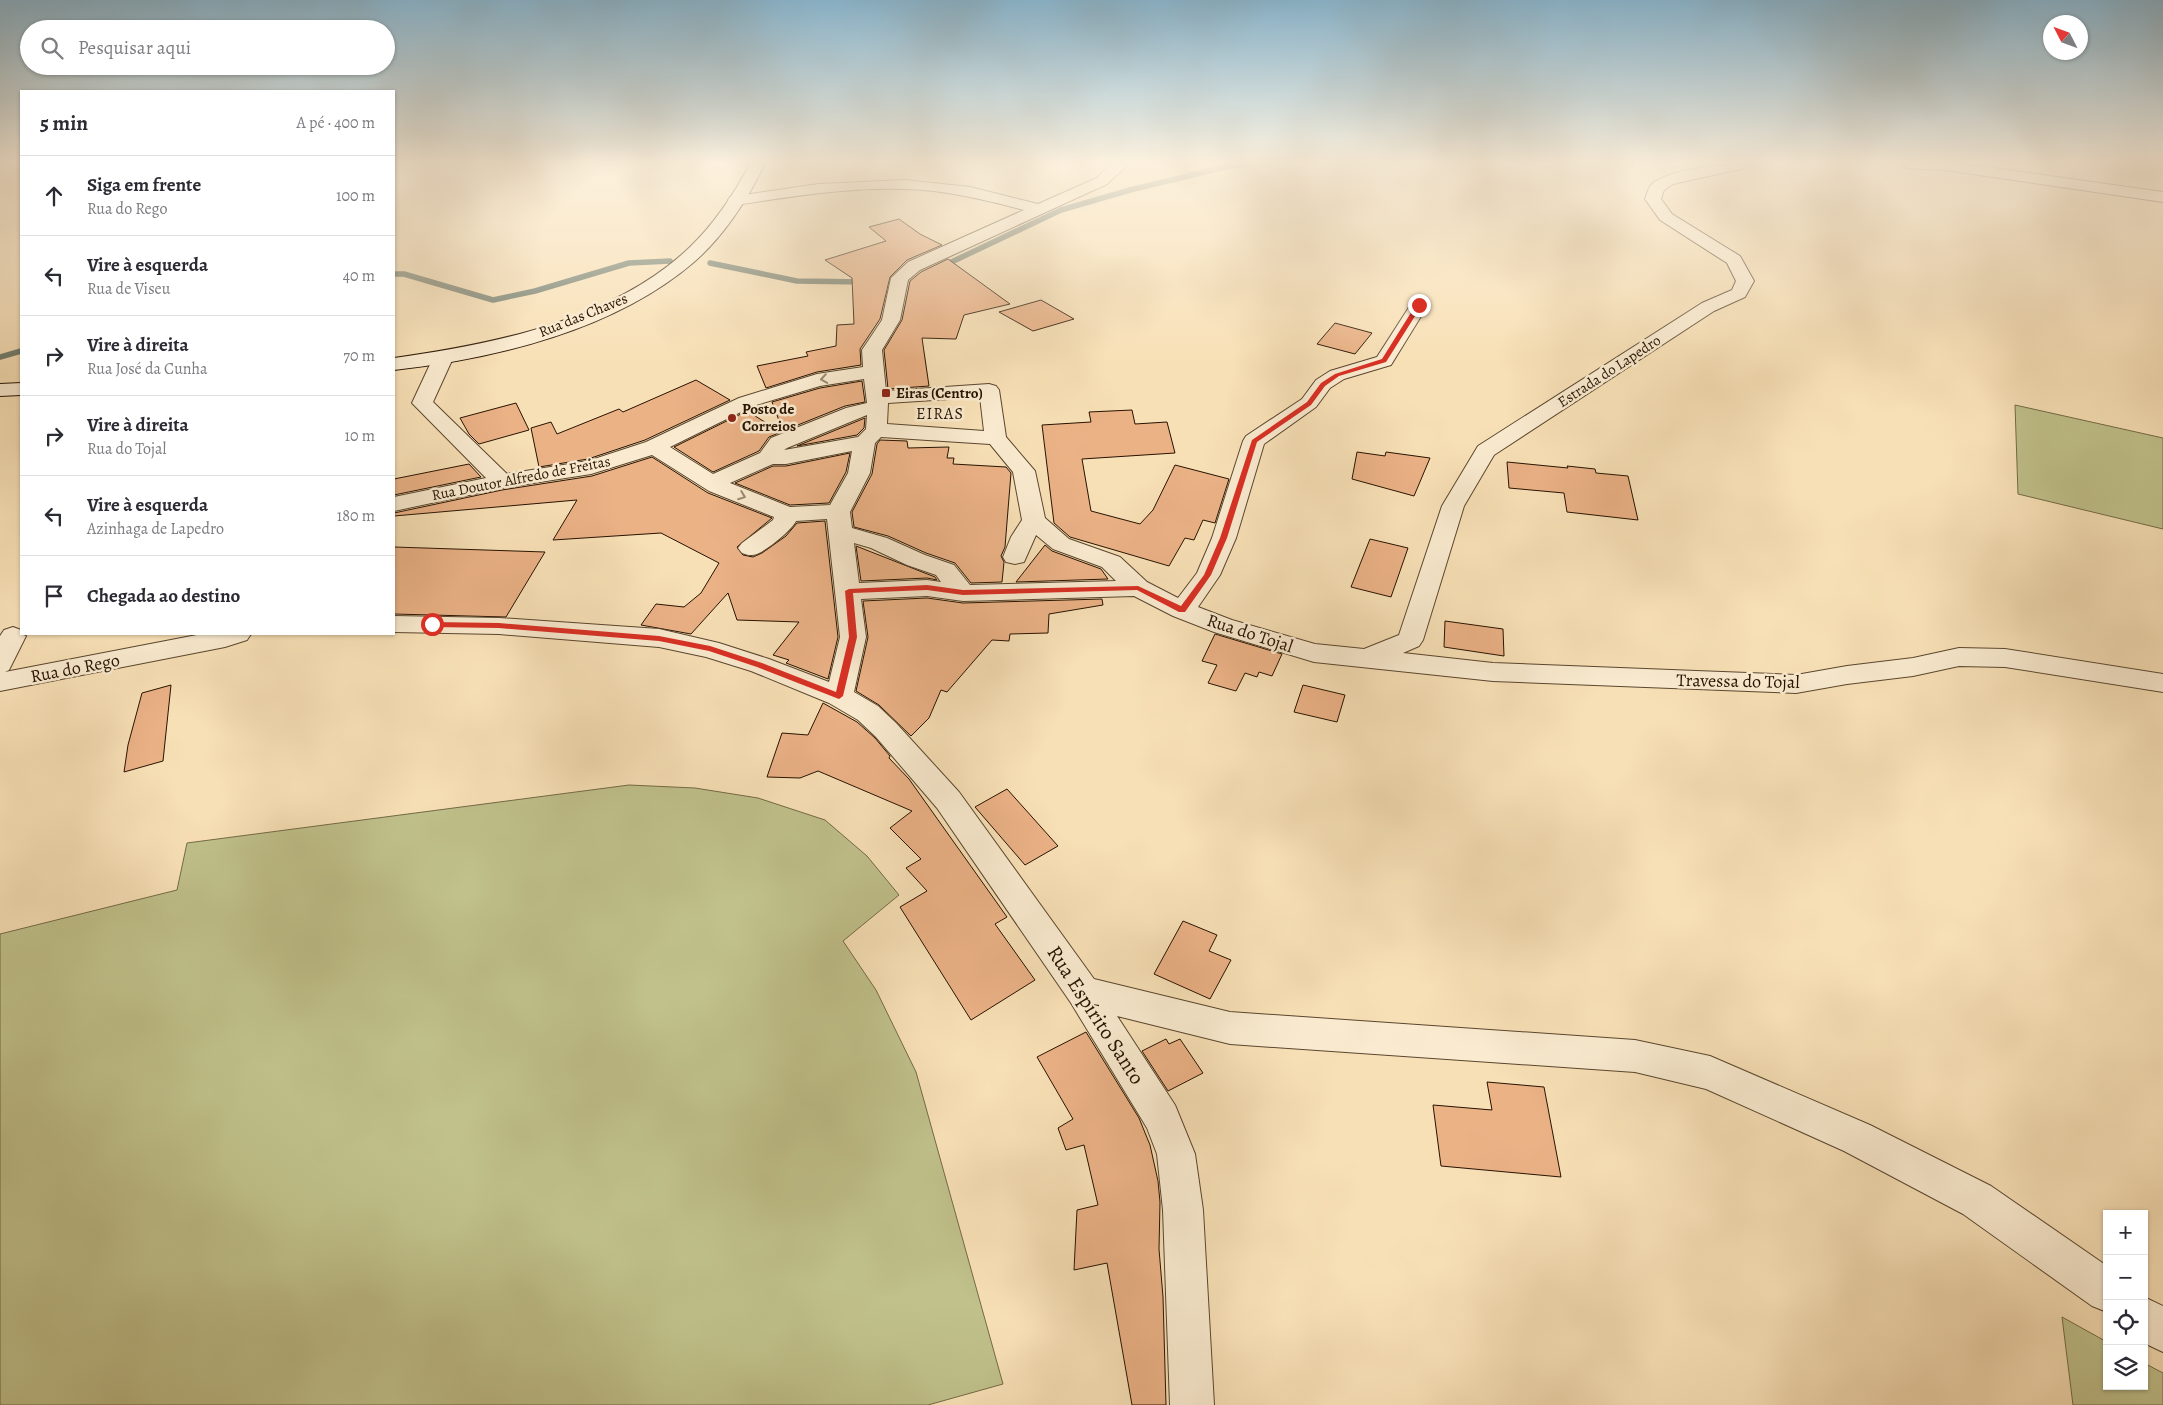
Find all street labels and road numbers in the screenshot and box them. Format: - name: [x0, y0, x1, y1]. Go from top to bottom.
- street label: Rua das Chaves: [536, 288, 630, 342]
- street label: Estrada do Lapedro: [1554, 330, 1664, 412]
- street label: Rua Doutor Alfredo de Freitas: [430, 451, 612, 505]
- street label: Rua do Tojal: [1204, 608, 1297, 658]
- street label: Rua do Rego: [28, 648, 122, 688]
- street label: Travessa do Tojal: [1676, 668, 1801, 694]
- street label: Rua Espírito Santo: [1041, 940, 1151, 1090]

